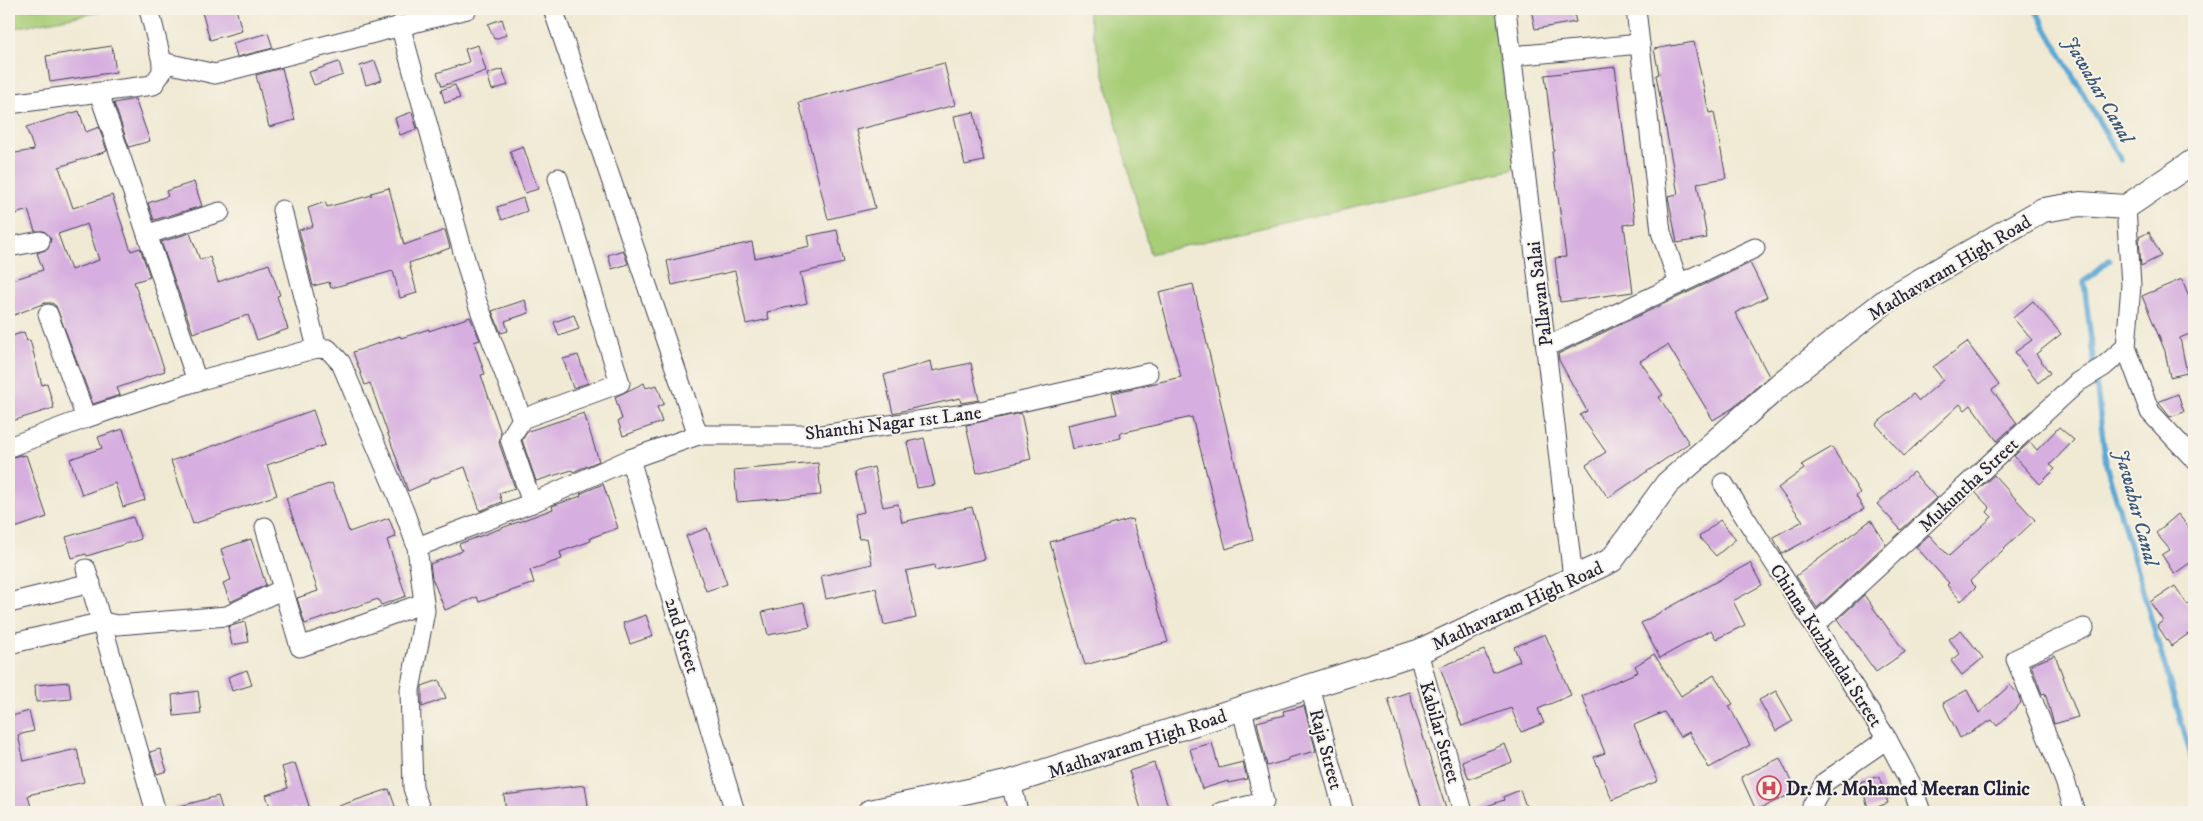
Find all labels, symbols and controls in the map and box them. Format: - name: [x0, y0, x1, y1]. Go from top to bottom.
- water label: Jawahar Canal: [2057, 32, 2139, 150]
- street label: Madhavaram High Road: [1864, 210, 2036, 326]
- street label: Pallavan Salai: [1523, 240, 1558, 348]
- street label: Shanthi Nagar 1st Lane: [804, 401, 983, 446]
- street label: Mukuntha Street: [1914, 433, 2024, 537]
- water label: Jawahar Canal: [2108, 446, 2164, 570]
- street label: Madhavaram High Road: [1428, 556, 1607, 656]
- street label: Chinna Kuzhandai Street: [1765, 560, 1887, 732]
- street label: 2nd Street: [659, 595, 704, 676]
- street label: Kabilar Street: [1414, 679, 1465, 786]
- street label: Madhavaram High Road: [1045, 705, 1230, 784]
- street label: Raja Street: [1304, 707, 1347, 792]
- hospital icon: Dr. M. Mohamed Meeran Clinic: [1756, 775, 1782, 801]
- place label: Dr. M. Mohamed Meeran Clinic: [1786, 778, 2030, 801]

